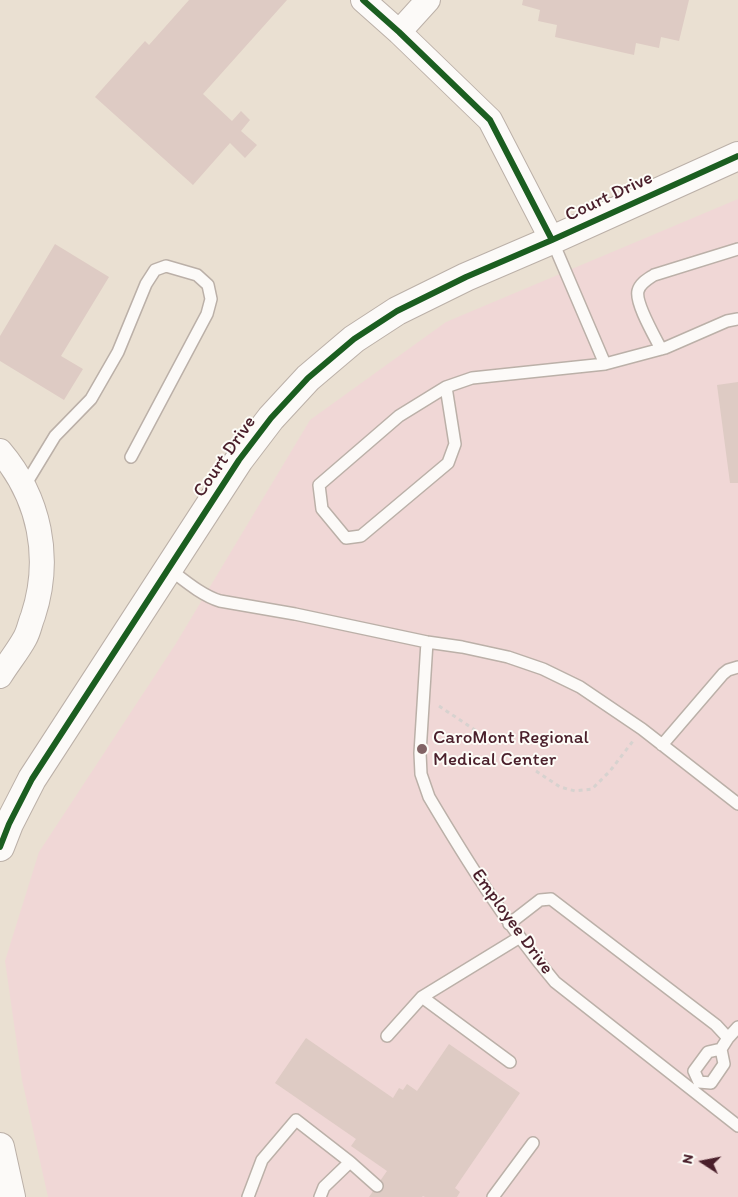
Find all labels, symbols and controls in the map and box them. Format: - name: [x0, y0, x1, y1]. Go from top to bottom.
- street label: Court Drive: [562, 167, 656, 227]
- street label: Court Drive: [189, 412, 261, 502]
- place label: CaroMont Regional Medical Center: [433, 727, 589, 771]
- marker: CaroMont Regional Medical Center: [415, 742, 429, 756]
- street label: Employee Drive: [466, 865, 558, 979]
- north arrow: [678, 1137, 728, 1187]
- text: N: [679, 1153, 697, 1165]

